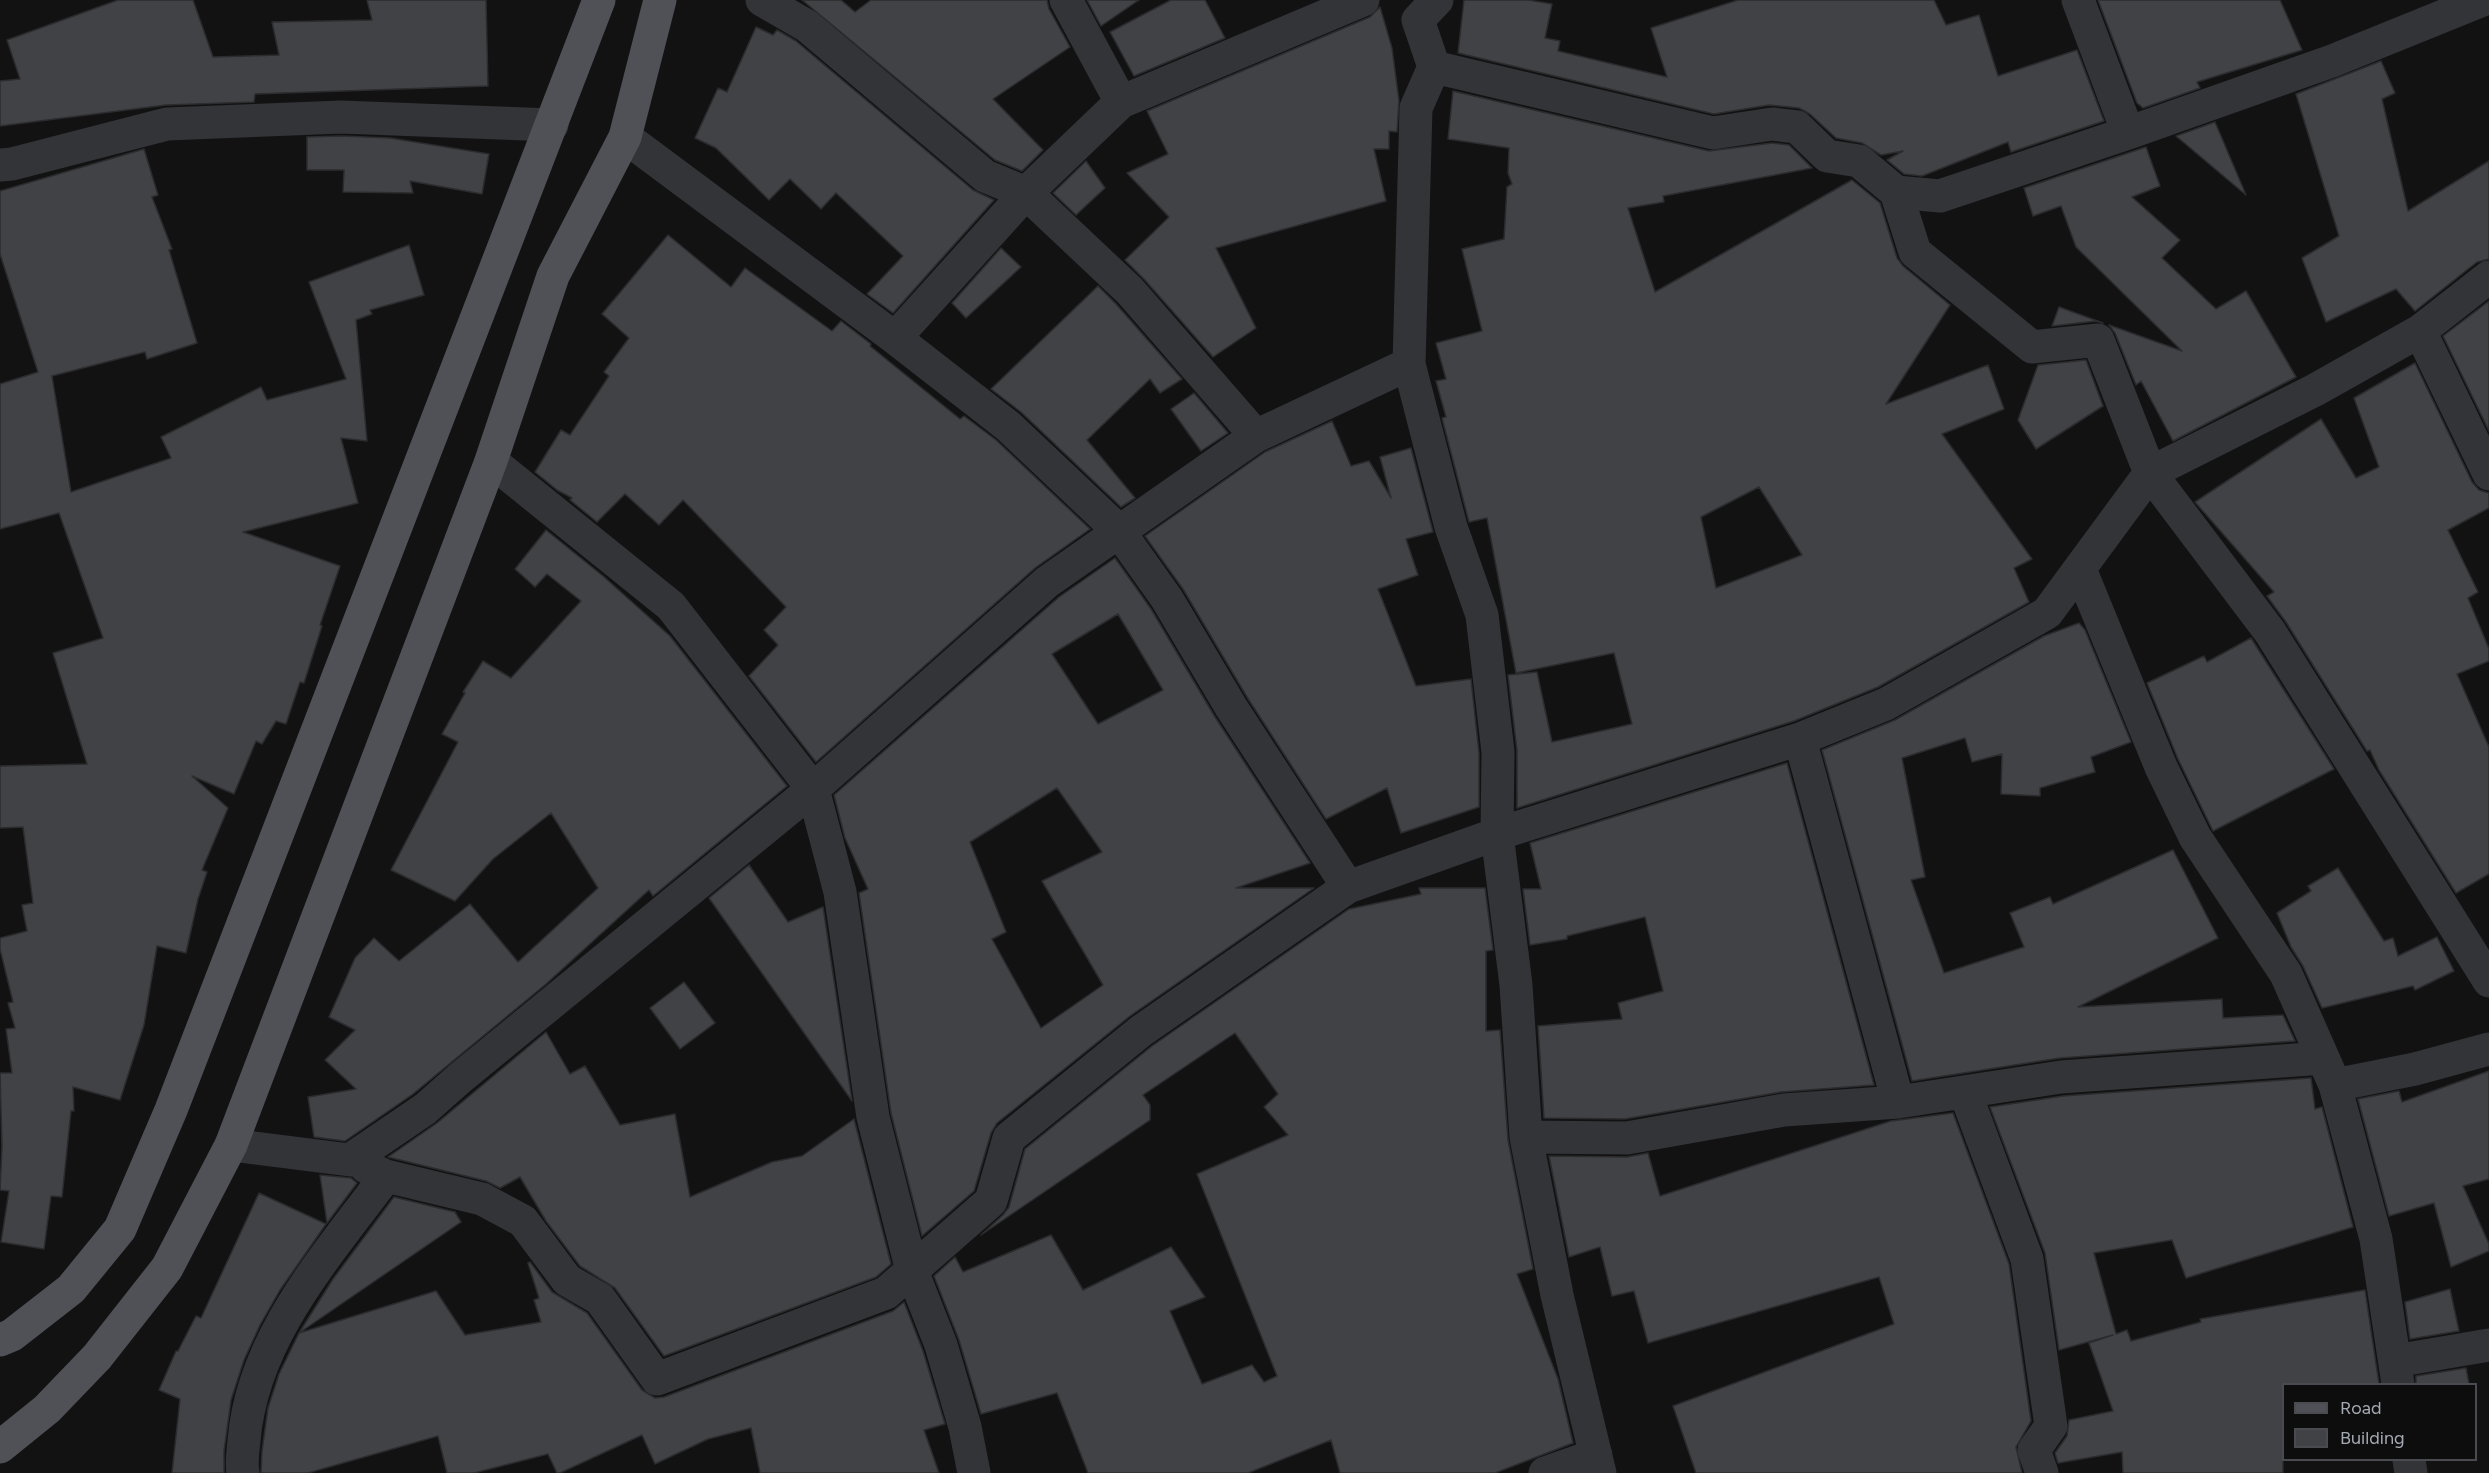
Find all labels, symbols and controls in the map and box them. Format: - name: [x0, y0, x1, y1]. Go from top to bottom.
- legend: [2282, 1383, 2477, 1461]
- text: Road: [2340, 1397, 2381, 1419]
- text: Building: [2340, 1427, 2405, 1449]

